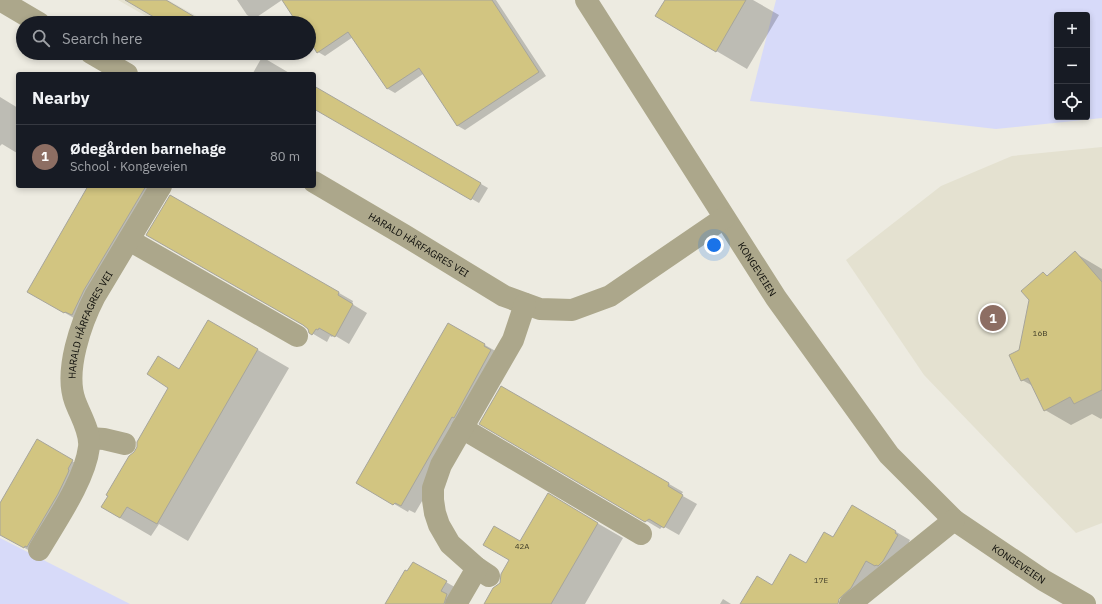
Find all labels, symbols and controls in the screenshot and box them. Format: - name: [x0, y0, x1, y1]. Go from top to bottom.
- map controls: [1054, 12, 1090, 120]
- button: +: [1054, 12, 1090, 48]
- search box: [16, 16, 316, 60]
- icon: search: [30, 27, 52, 49]
- text: Search here: [62, 29, 142, 48]
- button: −: [1054, 48, 1090, 84]
- button: locate: [1054, 84, 1090, 120]
- text: Nearby: [32, 87, 90, 109]
- text: Ødegården barnehage: [70, 139, 226, 158]
- text: 1: [41, 148, 49, 165]
- text: 80 m: [270, 148, 300, 165]
- text: School · Kongeveien: [70, 158, 188, 175]
- street label: HARALD HÅRFAGRES VEI: [366, 209, 471, 280]
- your location: [704, 235, 724, 255]
- street label: KONGEVEIEN: [735, 239, 780, 299]
- street label: HARALD HÅRFAGRES VEI: [65, 268, 115, 379]
- pin: 1: [980, 303, 1006, 333]
- house number: 16B: [1033, 328, 1047, 338]
- house number: 42A: [515, 541, 529, 551]
- street label: KONGEVEIEN: [990, 541, 1048, 586]
- house number: 17E: [814, 575, 828, 585]

